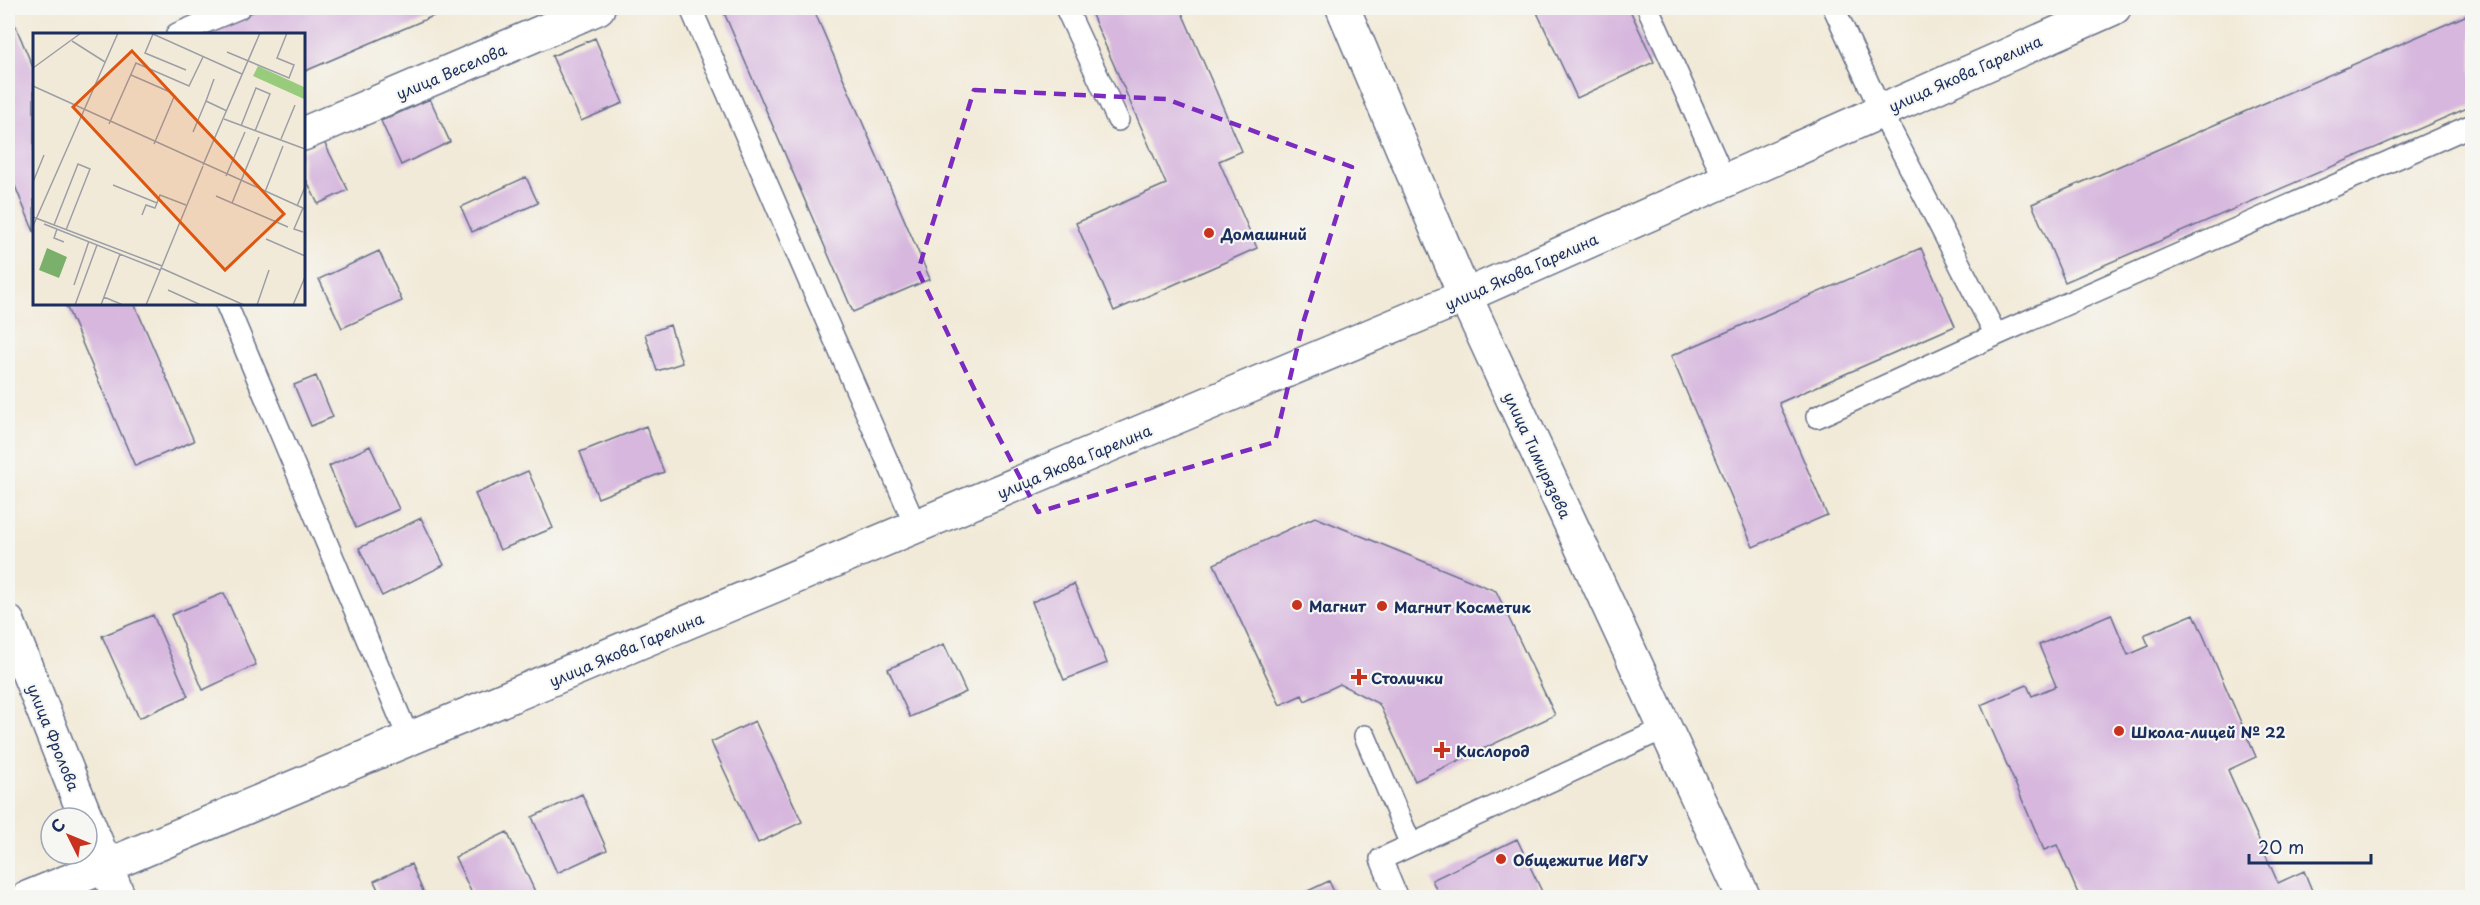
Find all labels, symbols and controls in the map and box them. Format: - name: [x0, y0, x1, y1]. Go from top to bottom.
- street label: улица Якова Гарелина: [1885, 29, 2046, 117]
- inset map: [33, 33, 304, 304]
- street label: улица Веселова: [392, 37, 510, 105]
- place label: Домашний: [1220, 222, 1307, 245]
- marker: Домашний: [1202, 226, 1216, 240]
- street label: улица Якова Гарелина: [1441, 227, 1602, 315]
- street label: улица Тимирязева: [1499, 388, 1578, 523]
- street label: улица Якова Гарелина: [993, 418, 1155, 504]
- place label: Магнит: [1309, 594, 1367, 617]
- place label: Магнит Косметик: [1394, 595, 1531, 618]
- marker: Магнит: [1290, 598, 1304, 612]
- marker: Магнит Косметик: [1375, 599, 1389, 613]
- street label: улица Якова Гарелина: [545, 606, 707, 692]
- place label: Столички: [1371, 666, 1443, 689]
- marker: Столички: [1352, 670, 1366, 684]
- street label: улица Фролова: [22, 680, 86, 795]
- place label: Школа-лицей № 22: [2131, 720, 2285, 743]
- marker: Школа-лицей № 22: [2112, 724, 2126, 738]
- place label: Кислород: [1456, 739, 1529, 762]
- marker: Кислород: [1433, 741, 1451, 759]
- north arrow: [39, 806, 99, 866]
- text: С: [44, 812, 70, 838]
- scale bar: [2249, 827, 2370, 865]
- text: 20 m: [2258, 833, 2304, 860]
- place label: Общежитие ИвГУ: [1513, 848, 1648, 871]
- marker: Общежитие ИвГУ: [1494, 852, 1508, 866]

